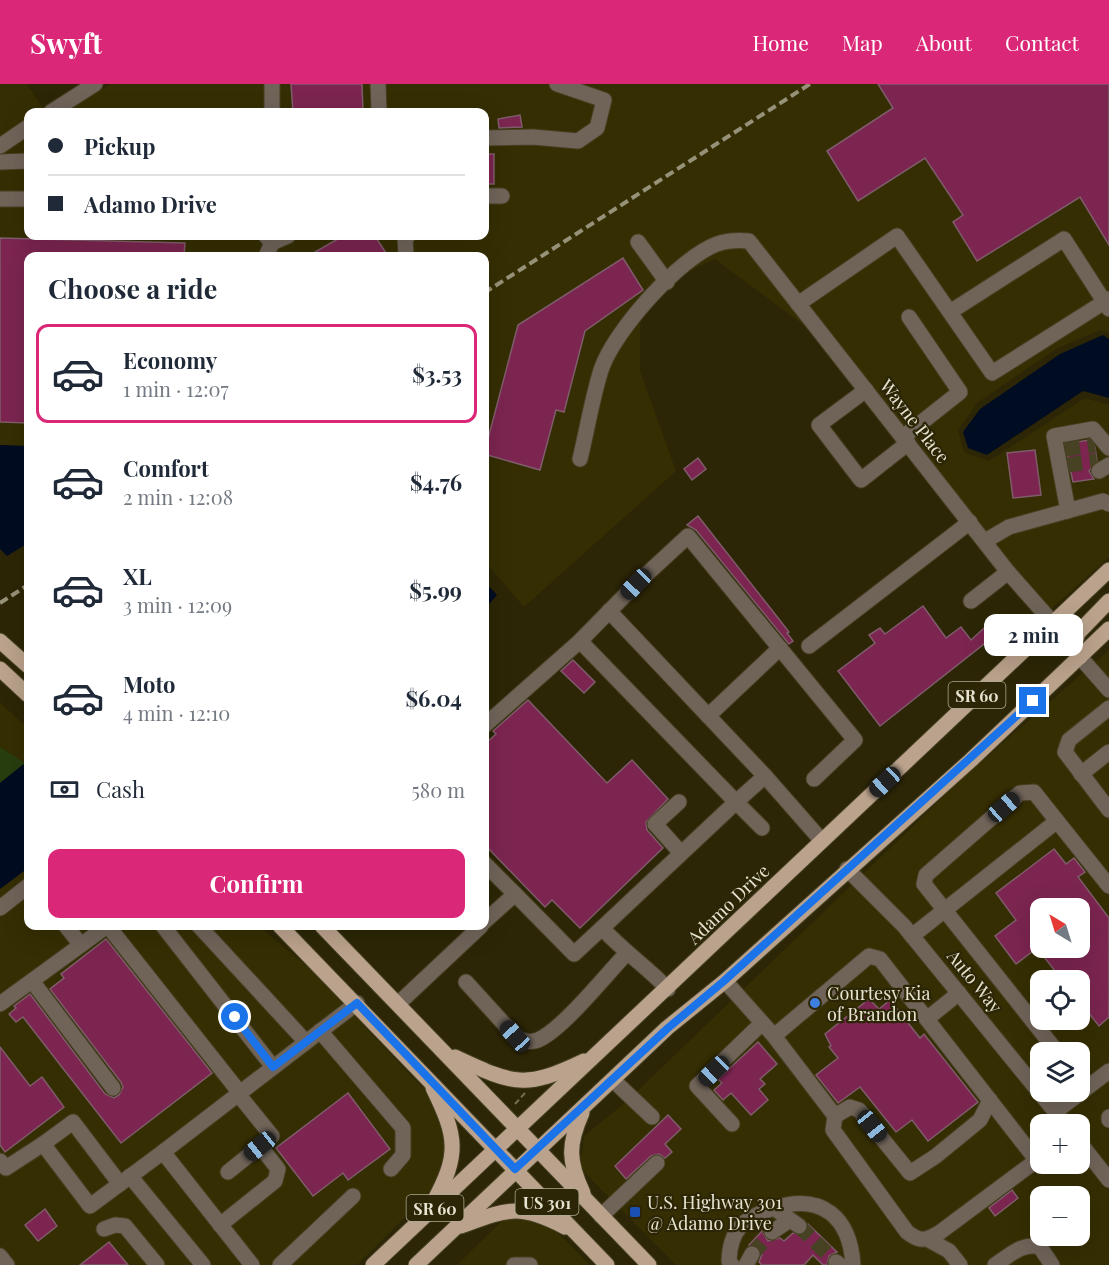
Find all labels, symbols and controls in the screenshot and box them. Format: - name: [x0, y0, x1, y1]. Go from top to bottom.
- text: Swyft: [30, 24, 102, 61]
- text: Home: [753, 28, 809, 56]
- text: Map: [842, 28, 883, 56]
- text: About: [916, 28, 972, 56]
- text: Contact: [1005, 28, 1079, 56]
- text: Pickup: [84, 131, 155, 161]
- text: Adamo Drive: [84, 189, 217, 219]
- text: Choose a ride: [48, 270, 217, 306]
- text: Economy: [123, 345, 217, 375]
- icon: car: [51, 347, 105, 401]
- text: $3.53: [412, 359, 462, 389]
- street label: Wayne Place: [874, 373, 955, 468]
- text: 1 min · 12:07: [123, 375, 229, 402]
- text: Comfort: [123, 453, 209, 483]
- icon: car: [51, 455, 105, 509]
- text: $4.76: [410, 467, 462, 497]
- text: 2 min · 12:08: [123, 483, 233, 510]
- text: XL: [123, 561, 152, 591]
- icon: car: [51, 563, 105, 617]
- car: [617, 565, 655, 603]
- text: $5.99: [409, 575, 462, 605]
- text: 3 min · 12:09: [123, 591, 232, 618]
- callout: 2 min: [984, 614, 1082, 656]
- text: 2 min: [1008, 621, 1059, 648]
- text: Moto: [123, 669, 176, 699]
- icon: car: [51, 671, 105, 725]
- road number: SR 60: [948, 682, 1006, 708]
- text: $6.04: [405, 683, 462, 713]
- route end: [1019, 687, 1046, 714]
- text: 4 min · 12:10: [123, 699, 230, 726]
- car: [866, 763, 904, 801]
- icon: cash: [48, 773, 81, 806]
- text: Cash: [96, 774, 145, 804]
- text: 580 m: [412, 776, 465, 803]
- car: [985, 788, 1023, 826]
- button: Confirm: [48, 849, 465, 918]
- street label: Adamo Drive: [681, 859, 774, 950]
- north arrow: [1030, 898, 1090, 958]
- map controls: [1030, 898, 1090, 1246]
- street label: Auto Way: [942, 944, 1008, 1018]
- button: locate: [1030, 970, 1090, 1030]
- place label: Courtesy Kia of Brandon: [827, 981, 930, 1026]
- marker: Courtesy Kia of Brandon: [808, 996, 822, 1010]
- route start: [221, 1003, 248, 1030]
- car: [496, 1017, 534, 1055]
- button: layers: [1030, 1042, 1090, 1102]
- car: [695, 1052, 733, 1090]
- car: [854, 1106, 890, 1146]
- button: +: [1030, 1114, 1090, 1174]
- car: [240, 1128, 280, 1164]
- button: −: [1030, 1186, 1090, 1246]
- road number: US 301: [516, 1189, 578, 1215]
- place label: U.S. Highway 301 @ Adamo Drive: [647, 1190, 783, 1235]
- road number: SR 60: [406, 1195, 464, 1221]
- marker: U.S. Highway 301 @ Adamo Drive: [628, 1205, 642, 1219]

